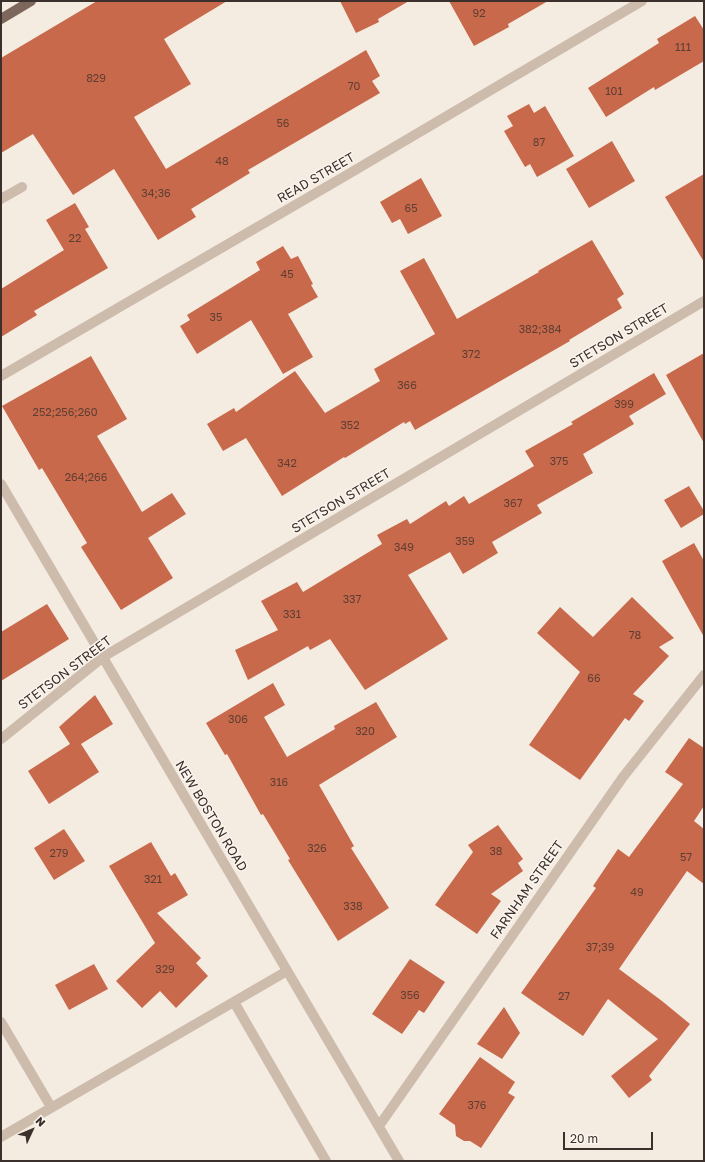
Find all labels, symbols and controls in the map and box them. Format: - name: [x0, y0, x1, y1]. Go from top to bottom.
- house number: 92: [472, 7, 486, 21]
- house number: 111: [675, 41, 691, 55]
- house number: 829: [86, 72, 106, 86]
- house number: 70: [348, 80, 360, 94]
- house number: 101: [605, 85, 623, 99]
- house number: 56: [276, 117, 290, 131]
- house number: 87: [533, 136, 545, 150]
- street label: READ STREET: [274, 150, 358, 206]
- house number: 48: [215, 155, 229, 169]
- house number: 34;36: [141, 187, 171, 201]
- house number: 65: [404, 202, 418, 216]
- house number: 22: [69, 232, 81, 246]
- house number: 45: [280, 268, 294, 282]
- street label: STETSON STREET: [567, 300, 671, 372]
- house number: 35: [210, 311, 222, 325]
- house number: 382;384: [519, 323, 561, 337]
- house number: 372: [462, 348, 480, 362]
- house number: 366: [397, 379, 417, 393]
- house number: 399: [614, 398, 634, 412]
- house number: 252;256;260: [32, 406, 98, 420]
- house number: 352: [340, 419, 360, 433]
- house number: 375: [550, 455, 568, 469]
- house number: 342: [277, 457, 297, 471]
- street label: STETSON STREET: [289, 465, 393, 537]
- house number: 264;266: [65, 471, 107, 485]
- house number: 367: [504, 497, 522, 511]
- house number: 359: [455, 535, 475, 549]
- house number: 349: [394, 541, 414, 555]
- house number: 337: [343, 593, 361, 607]
- house number: 331: [283, 608, 301, 622]
- house number: 78: [629, 629, 641, 643]
- street label: STETSON STREET: [15, 633, 115, 713]
- house number: 66: [587, 672, 601, 686]
- house number: 306: [228, 713, 248, 727]
- house number: 320: [355, 725, 375, 739]
- street label: NEW BOSTON ROAD: [172, 758, 250, 874]
- house number: 316: [270, 776, 288, 790]
- street label: FARNHAM STREET: [487, 838, 567, 942]
- house number: 326: [307, 842, 327, 856]
- house number: 38: [489, 845, 503, 859]
- house number: 279: [50, 847, 68, 861]
- house number: 57: [680, 851, 692, 865]
- house number: 321: [144, 873, 162, 887]
- house number: 49: [630, 886, 644, 900]
- house number: 338: [343, 900, 363, 914]
- house number: 37;39: [586, 941, 614, 955]
- house number: 329: [155, 963, 175, 977]
- house number: 356: [400, 989, 420, 1003]
- house number: 27: [558, 990, 570, 1004]
- house number: 376: [468, 1099, 486, 1113]
- north arrow: [12, 1110, 52, 1150]
- text: N: [33, 1114, 49, 1129]
- scale bar: [565, 1124, 655, 1150]
- text: 20 m: [570, 1131, 598, 1146]

